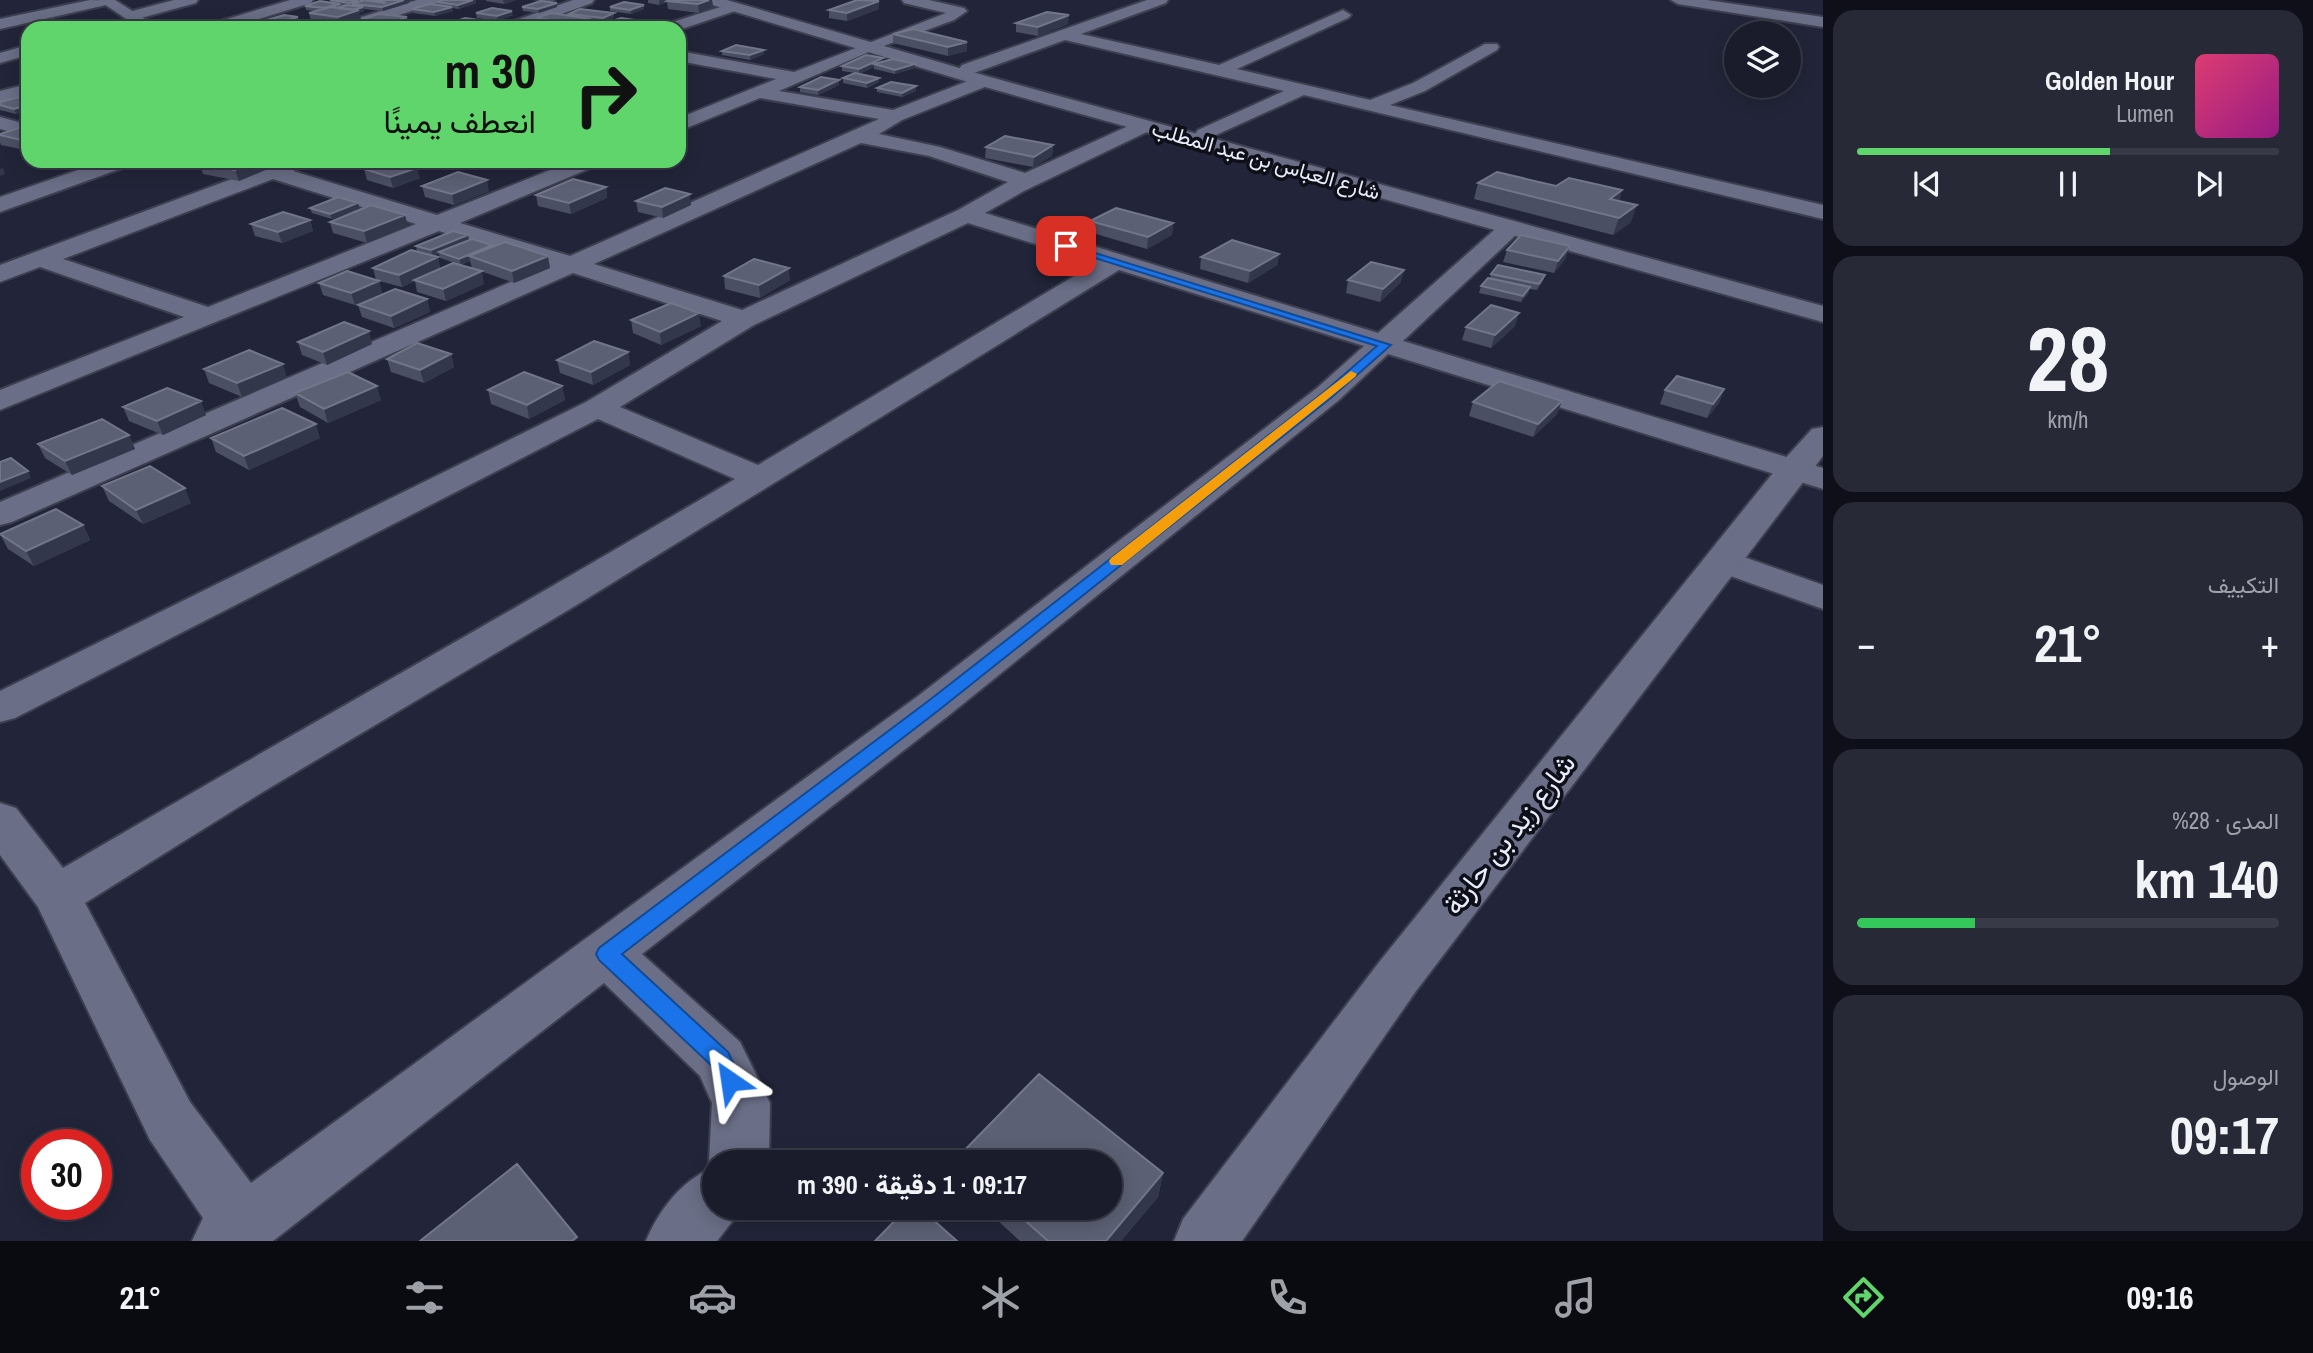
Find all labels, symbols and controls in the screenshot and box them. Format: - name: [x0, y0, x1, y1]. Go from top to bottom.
- map controls: [1724, 21, 1801, 98]
- button: layers: [1724, 21, 1801, 98]
- text: 30 m: [444, 37, 536, 103]
- icon: right: [560, 49, 651, 140]
- text: Golden Hour: [2045, 63, 2174, 98]
- text: Lumen: [2116, 98, 2174, 129]
- text: انعطف يمينًا: [383, 100, 536, 143]
- street label: شارع العباس بن عبد المطلب: [1149, 114, 1383, 206]
- icon: previous: [1908, 165, 1946, 203]
- icon: pause: [2049, 165, 2087, 203]
- icon: next: [2190, 165, 2228, 203]
- pin: [1036, 216, 1096, 276]
- icon: arrive: [1047, 227, 1085, 265]
- text: 28: [2027, 297, 2110, 419]
- text: km/h: [2048, 404, 2088, 435]
- text: التكييف: [2208, 569, 2279, 600]
- text: 21°: [2034, 608, 2102, 678]
- text: −: [1857, 618, 1875, 669]
- text: +: [2261, 618, 2279, 669]
- street label: شارع زيد بن حارثة: [1434, 746, 1584, 922]
- text: المدى · 28%: [2172, 805, 2279, 836]
- text: 140 km: [2134, 844, 2279, 914]
- position arrow: [693, 1044, 767, 1118]
- text: الوصول: [2213, 1061, 2279, 1092]
- text: 09:17: [2170, 1100, 2279, 1170]
- speed limit sign: 30: [21, 1129, 112, 1220]
- text: 09:17 · 1 دقيقة · 390 m: [797, 1167, 1027, 1202]
- icon: filters: [400, 1273, 449, 1322]
- icon: car: [688, 1273, 737, 1322]
- icon: climate: [976, 1273, 1025, 1322]
- icon: phone: [1263, 1273, 1312, 1322]
- icon: music: [1551, 1273, 1600, 1322]
- icon: directions: [1839, 1273, 1888, 1322]
- text: 21°: [119, 1276, 161, 1319]
- text: 09:16: [2127, 1276, 2194, 1319]

